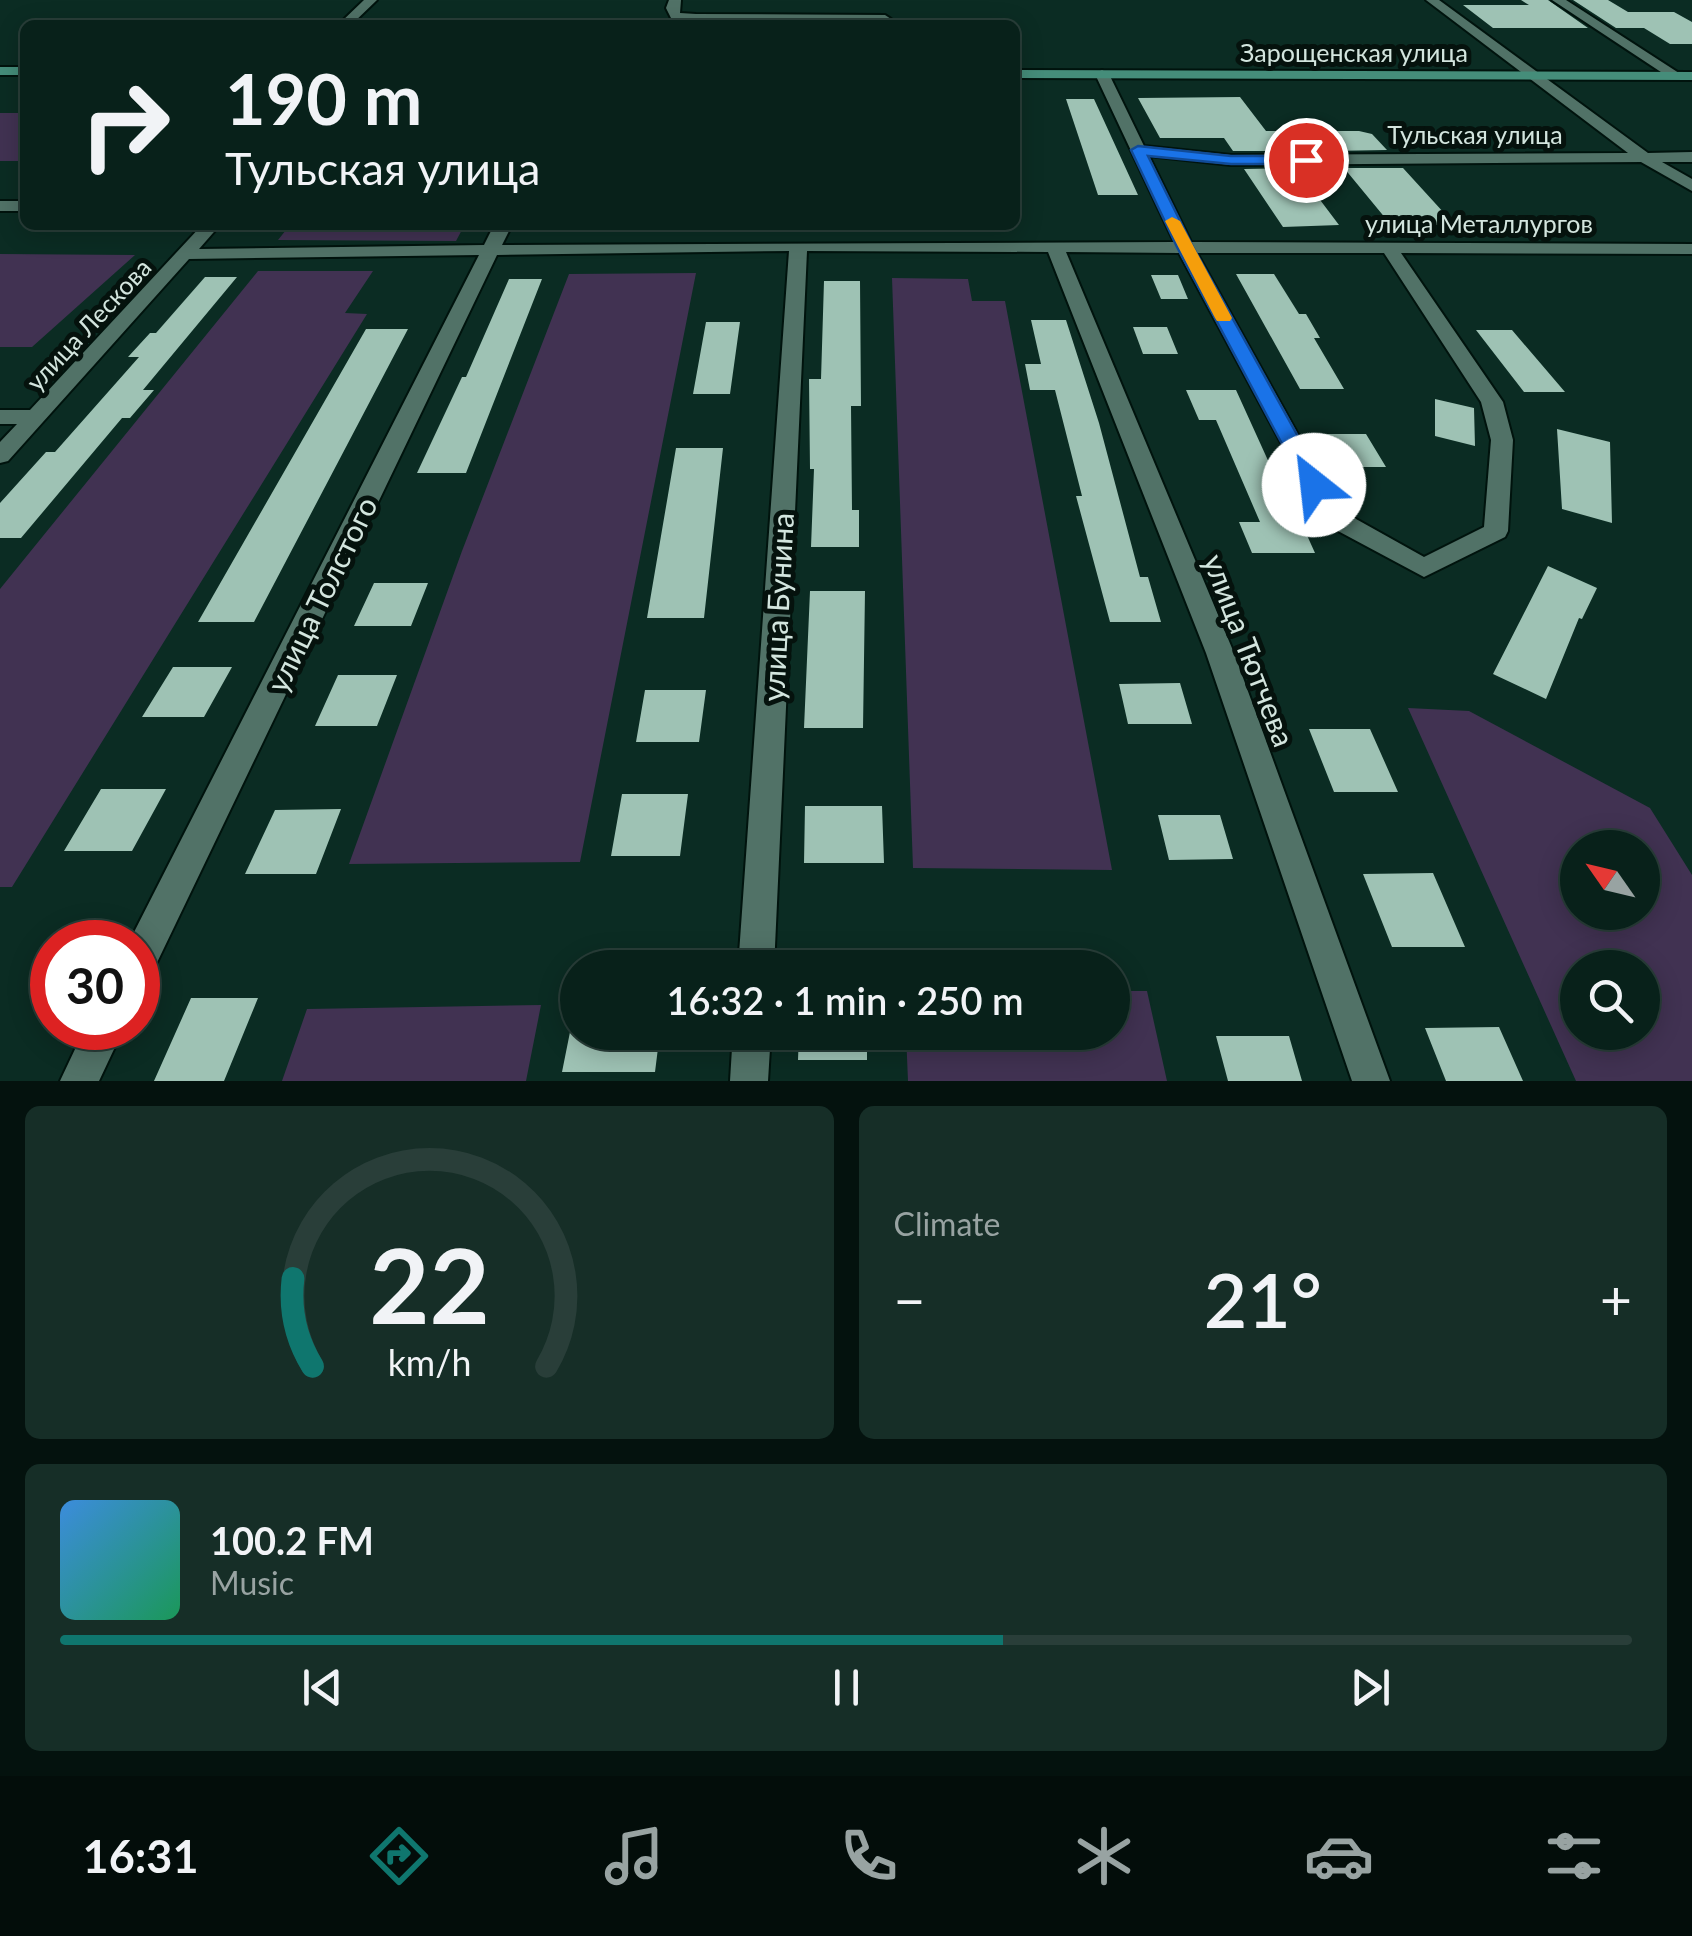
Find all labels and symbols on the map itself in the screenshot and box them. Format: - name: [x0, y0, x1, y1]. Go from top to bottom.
- street label: Зарощенская улица: [1240, 37, 1468, 67]
- pin: [1264, 118, 1349, 203]
- street label: Тульская улица: [1387, 119, 1563, 149]
- street label: улица Металлургов: [1365, 208, 1593, 238]
- street label: улица Лескова: [19, 252, 157, 396]
- position arrow: [1262, 433, 1366, 537]
- street label: улица Толстого: [258, 491, 384, 697]
- street label: улица Бунина: [754, 512, 800, 702]
- street label: улица Тютчева: [1197, 549, 1303, 751]
- north arrow: [1560, 830, 1660, 930]
- speed limit sign: 30: [30, 920, 160, 1050]

